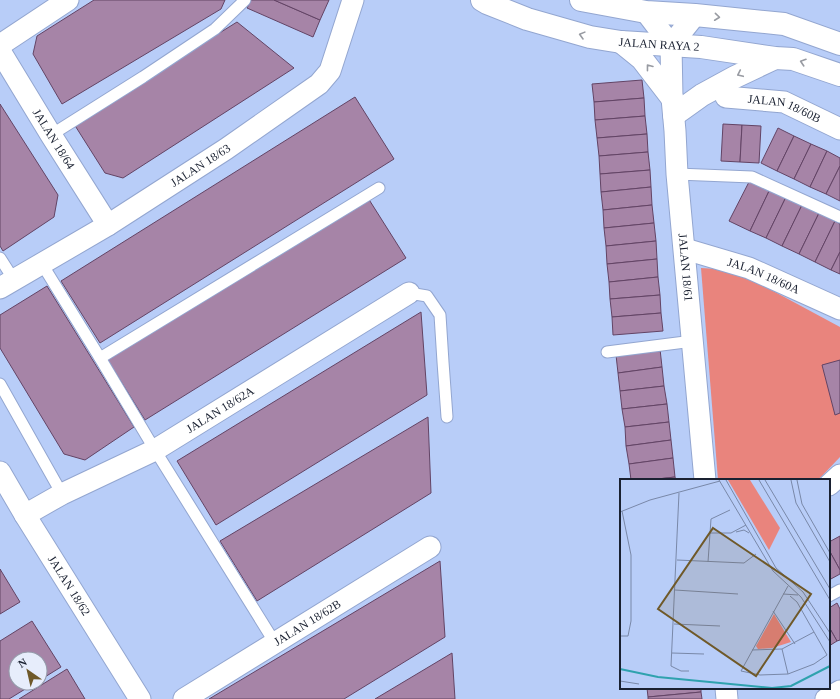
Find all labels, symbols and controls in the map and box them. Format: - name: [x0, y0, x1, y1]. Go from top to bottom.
- one-way arrow: [714, 12, 720, 21]
- one-way arrow: [579, 31, 586, 40]
- street label: JALAN RAYA 2: [618, 35, 700, 54]
- one-way arrow: [800, 59, 807, 67]
- one-way arrow: [646, 65, 653, 72]
- one-way arrow: [737, 69, 744, 77]
- street label: JALAN 18/60B: [747, 92, 823, 126]
- street label: JALAN 18/64: [30, 106, 78, 172]
- street label: JALAN 18/63: [168, 141, 233, 190]
- street label: JALAN 18/61: [675, 233, 696, 302]
- street label: JALAN 18/60A: [726, 255, 802, 297]
- street label: JALAN 18/62A: [184, 383, 257, 436]
- inset map: [620, 479, 830, 689]
- street label: JALAN 18/62: [45, 553, 93, 618]
- street label: JALAN 18/62B: [271, 597, 344, 649]
- north arrow: [8, 651, 48, 691]
- text: N: [16, 655, 29, 670]

